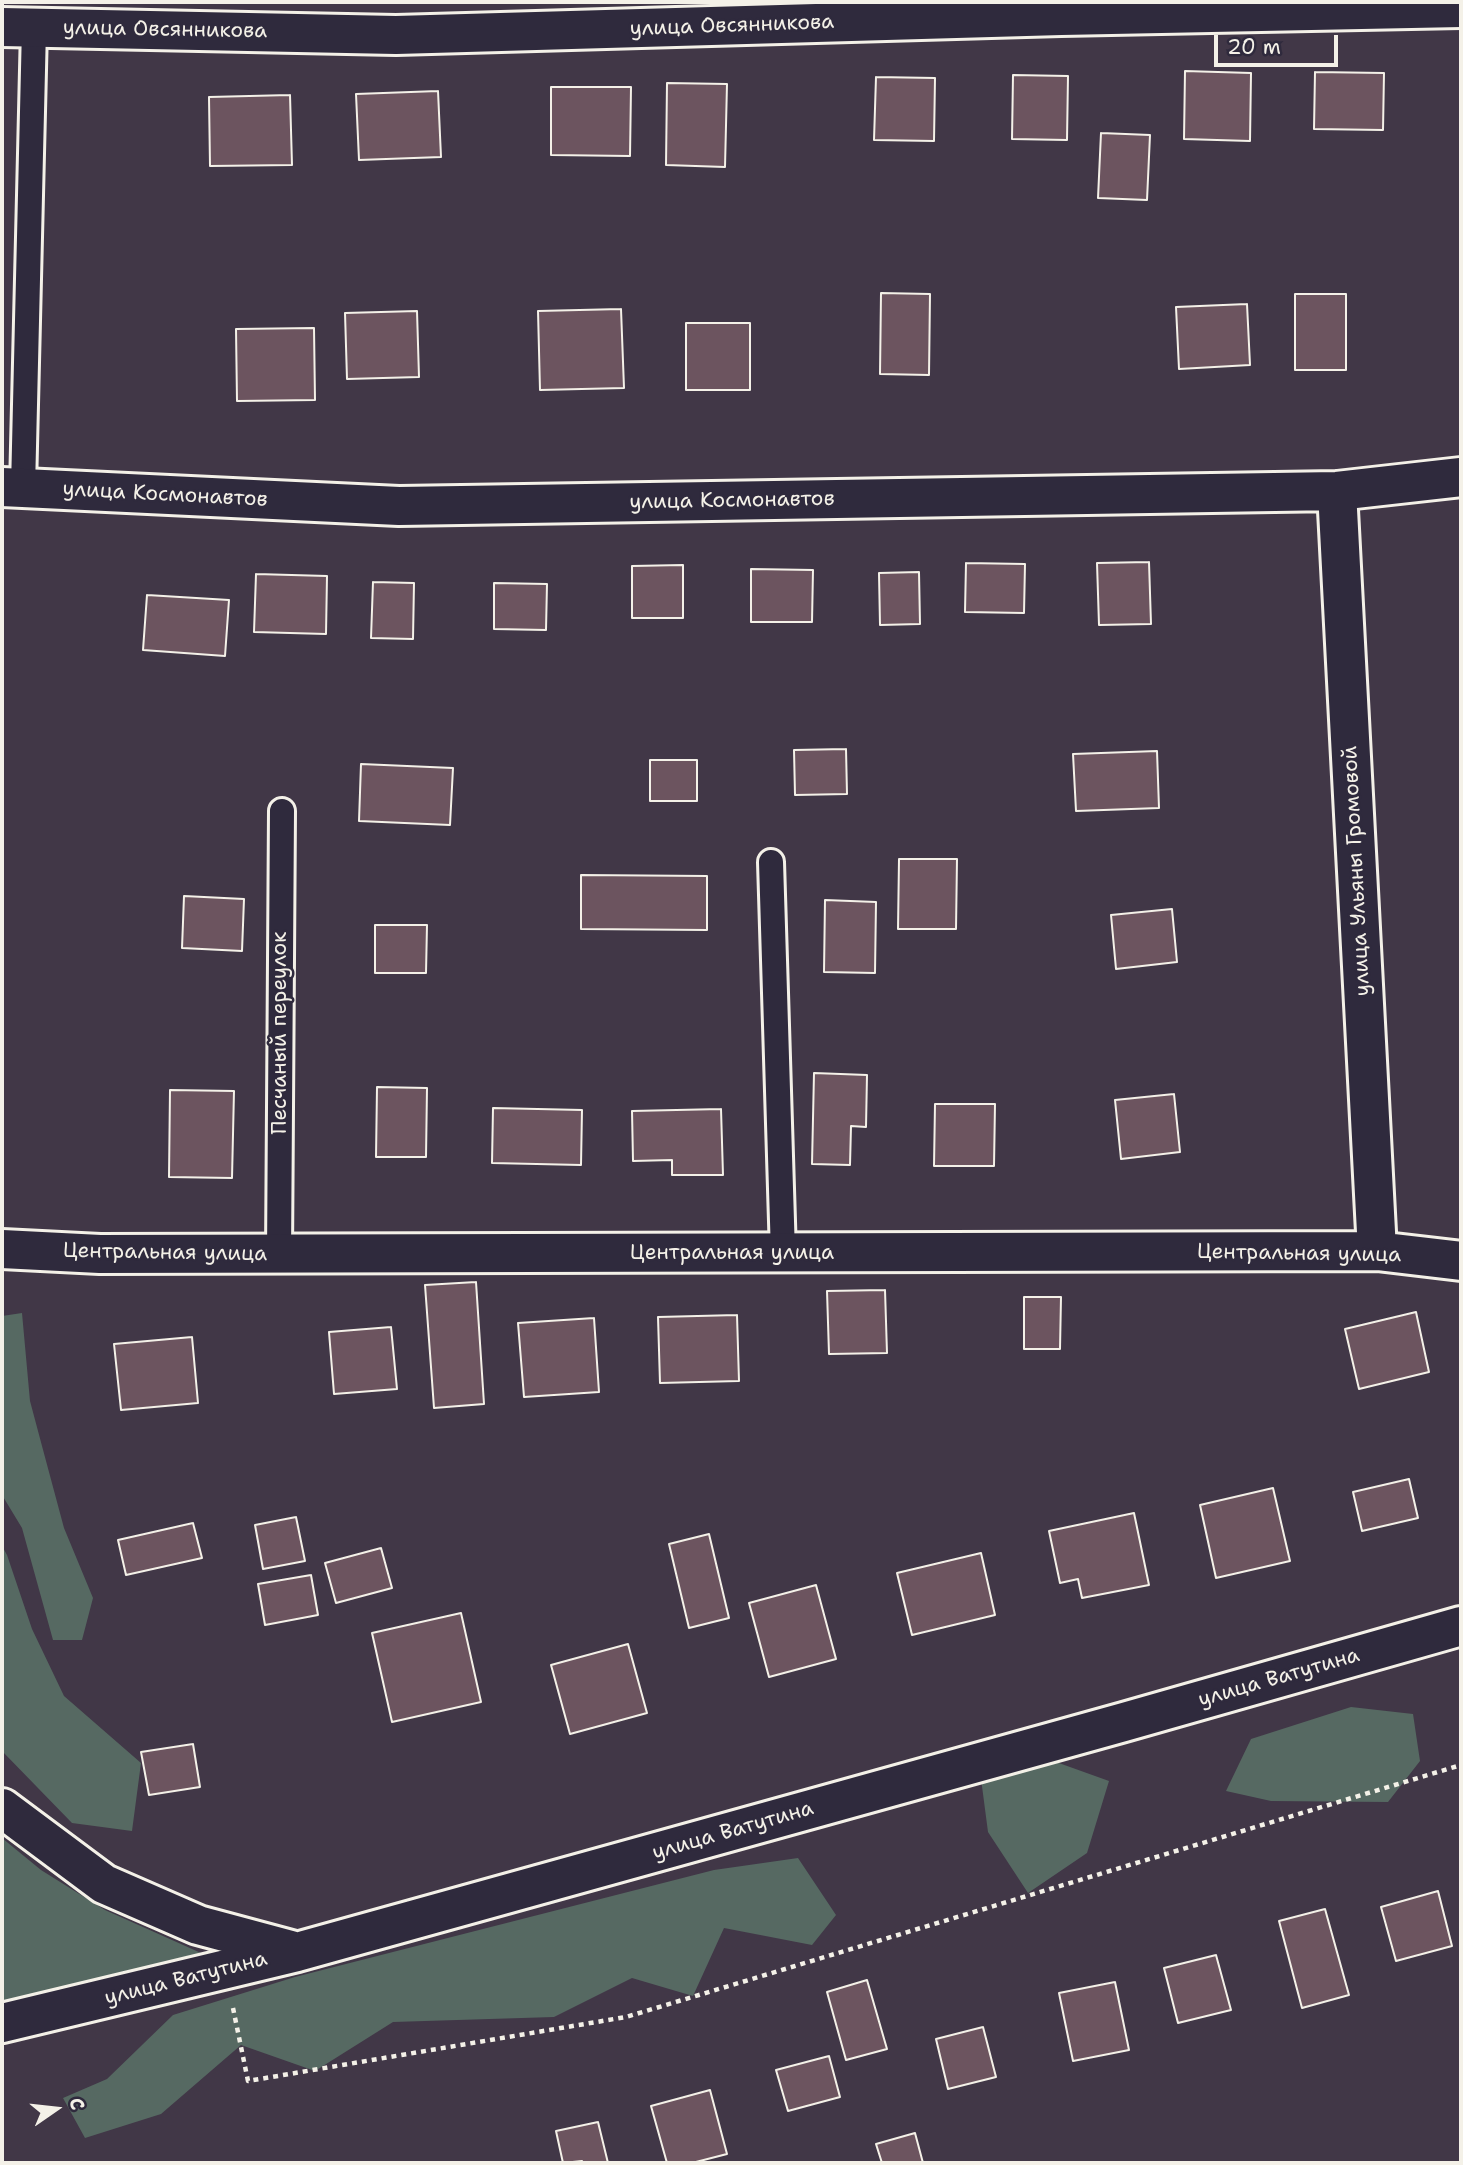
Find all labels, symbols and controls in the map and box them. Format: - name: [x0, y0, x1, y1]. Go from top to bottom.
- street label: улица Овсянникова: [629, 10, 835, 42]
- street label: улица Овсянникова: [63, 16, 267, 44]
- scale bar: [1218, 21, 1342, 65]
- text: 20 m: [1227, 33, 1281, 61]
- street label: улица Космонавтов: [62, 477, 268, 513]
- street label: улица Космонавтов: [629, 487, 835, 515]
- street label: улица Ульяны Громовой: [1338, 745, 1376, 997]
- street label: Песчаный переулок: [268, 932, 294, 1134]
- street label: Центральная улица: [63, 1239, 267, 1267]
- street label: Центральная улица: [1197, 1240, 1401, 1268]
- street label: Центральная улица: [630, 1241, 834, 1267]
- street label: улица Ватутина: [1196, 1643, 1362, 1713]
- street label: улица Ватутина: [650, 1796, 816, 1866]
- street label: улица Ватутина: [102, 1947, 270, 2011]
- north arrow: [21, 2074, 91, 2144]
- text: С: [63, 2095, 90, 2112]

